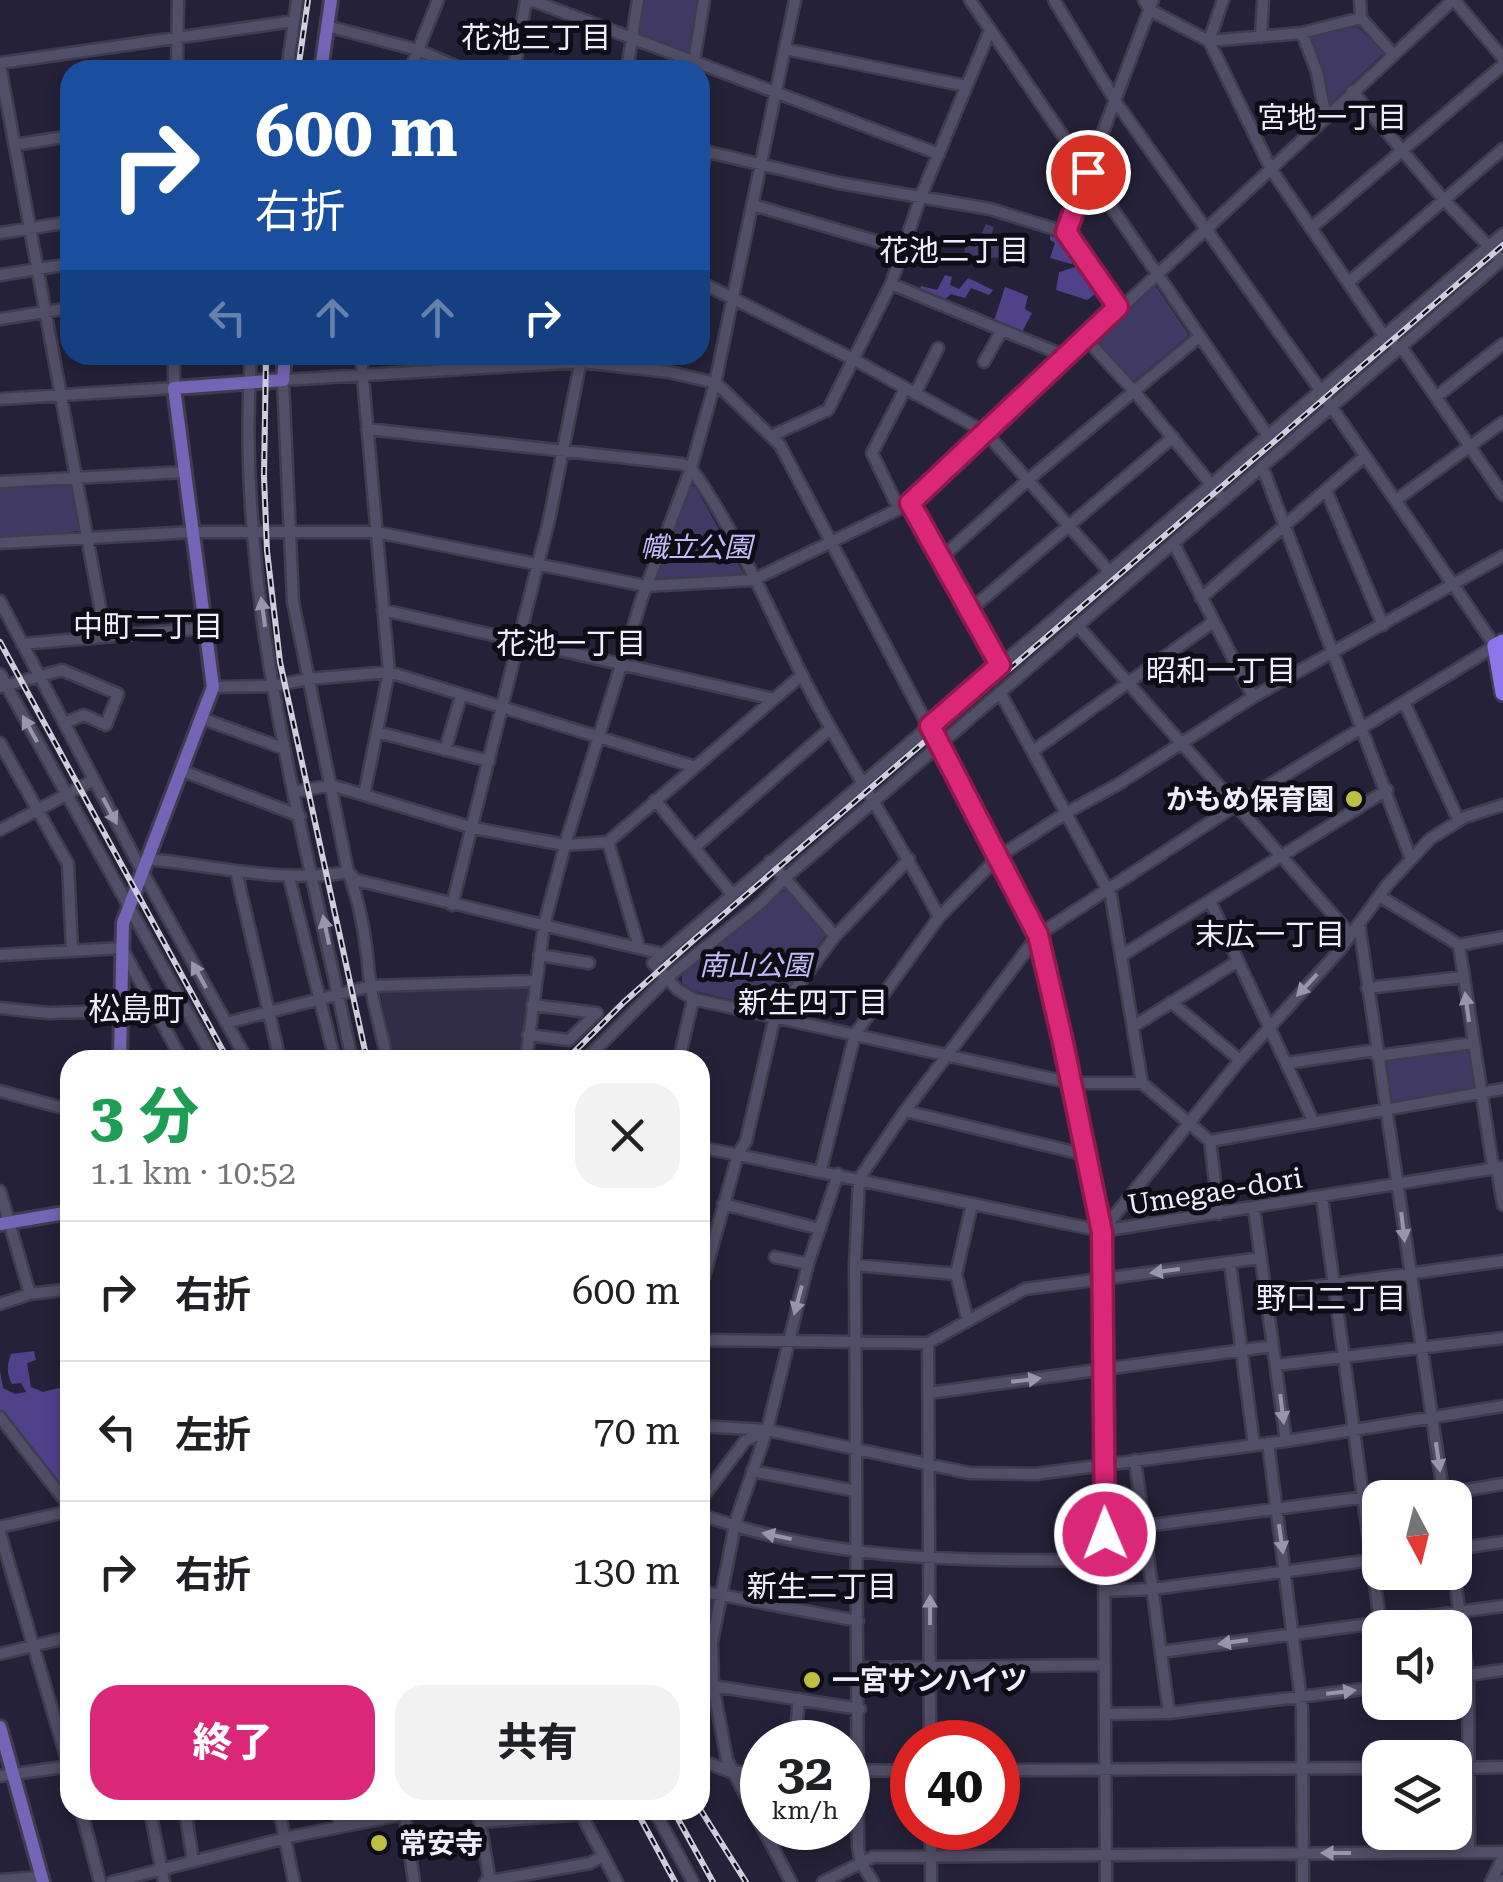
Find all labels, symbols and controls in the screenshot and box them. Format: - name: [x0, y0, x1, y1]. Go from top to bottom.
- district label: 花池三丁目: [461, 20, 611, 55]
- text: 600 m: [255, 91, 458, 173]
- icon: right: [90, 100, 220, 230]
- district label: 宮地一丁目: [1257, 100, 1407, 135]
- pin: [1046, 130, 1131, 215]
- icon: arrive: [1061, 145, 1116, 200]
- text: 右折: [255, 185, 345, 238]
- district label: 花池二丁目: [879, 233, 1029, 268]
- icon: left: [200, 290, 255, 345]
- icon: ahead: [305, 290, 360, 345]
- icon: ahead: [410, 290, 465, 345]
- icon: right: [515, 290, 570, 345]
- park label: 幟立公園: [640, 531, 756, 564]
- one-way arrow: [255, 595, 271, 627]
- district label: 中町二丁目: [73, 609, 223, 644]
- district label: 花池一丁目: [496, 626, 646, 661]
- district label: 昭和一丁目: [1146, 653, 1296, 688]
- one-way arrow: [22, 715, 39, 744]
- place label: かもめ保育園: [1166, 783, 1334, 816]
- marker: かもめ保育園: [1343, 788, 1365, 810]
- one-way arrow: [102, 797, 119, 826]
- one-way arrow: [317, 914, 333, 945]
- district label: 末広一丁目: [1195, 917, 1345, 952]
- park label: 南山公園: [699, 949, 815, 982]
- one-way arrow: [191, 960, 208, 989]
- one-way arrow: [1297, 972, 1319, 997]
- district label: 新生四丁目: [738, 985, 888, 1020]
- district label: 松島町: [88, 990, 184, 1028]
- one-way arrow: [1459, 991, 1475, 1022]
- text: 3 分: [90, 1081, 199, 1152]
- button: close: [575, 1083, 680, 1188]
- text: 1.1 km · 10:52: [90, 1154, 296, 1192]
- street label: Umegae-dori: [1125, 1161, 1305, 1222]
- one-way arrow: [1395, 1212, 1411, 1244]
- icon: right: [90, 1264, 145, 1319]
- one-way arrow: [1148, 1264, 1180, 1280]
- text: 600 m: [572, 1269, 680, 1313]
- text: 右折: [175, 1273, 251, 1317]
- district label: 野口二丁目: [1256, 1281, 1406, 1316]
- one-way arrow: [790, 1285, 806, 1316]
- one-way arrow: [1010, 1372, 1042, 1388]
- one-way arrow: [1274, 1394, 1290, 1426]
- icon: left: [90, 1404, 145, 1459]
- text: 70 m: [593, 1409, 680, 1453]
- text: 左折: [175, 1413, 251, 1457]
- one-way arrow: [1431, 1442, 1447, 1473]
- north arrow: [1362, 1480, 1472, 1590]
- map controls: [1362, 1480, 1472, 1850]
- position arrow: [1053, 1482, 1157, 1586]
- one-way arrow: [1273, 1524, 1289, 1556]
- one-way arrow: [761, 1528, 792, 1543]
- icon: right: [90, 1544, 145, 1599]
- text: 130 m: [572, 1549, 680, 1593]
- text: 右折: [175, 1553, 251, 1597]
- district label: 新生二丁目: [747, 1569, 897, 1604]
- one-way arrow: [922, 1594, 938, 1626]
- button: sound: [1362, 1610, 1472, 1720]
- one-way arrow: [1217, 1635, 1248, 1651]
- place label: 一宮サンハイツ: [832, 1664, 1027, 1697]
- marker: 一宮サンハイツ: [801, 1669, 823, 1691]
- one-way arrow: [1326, 1683, 1358, 1699]
- button: 終了: [90, 1685, 375, 1800]
- button: 共有: [395, 1685, 680, 1800]
- speed limit sign: 40: [890, 1720, 1020, 1850]
- button: layers: [1362, 1740, 1472, 1850]
- text: 32: [777, 1744, 833, 1802]
- text: km/h: [772, 1796, 838, 1825]
- place label: 常安寺: [399, 1827, 483, 1860]
- marker: 常安寺: [368, 1832, 390, 1854]
- one-way arrow: [1319, 1845, 1351, 1861]

